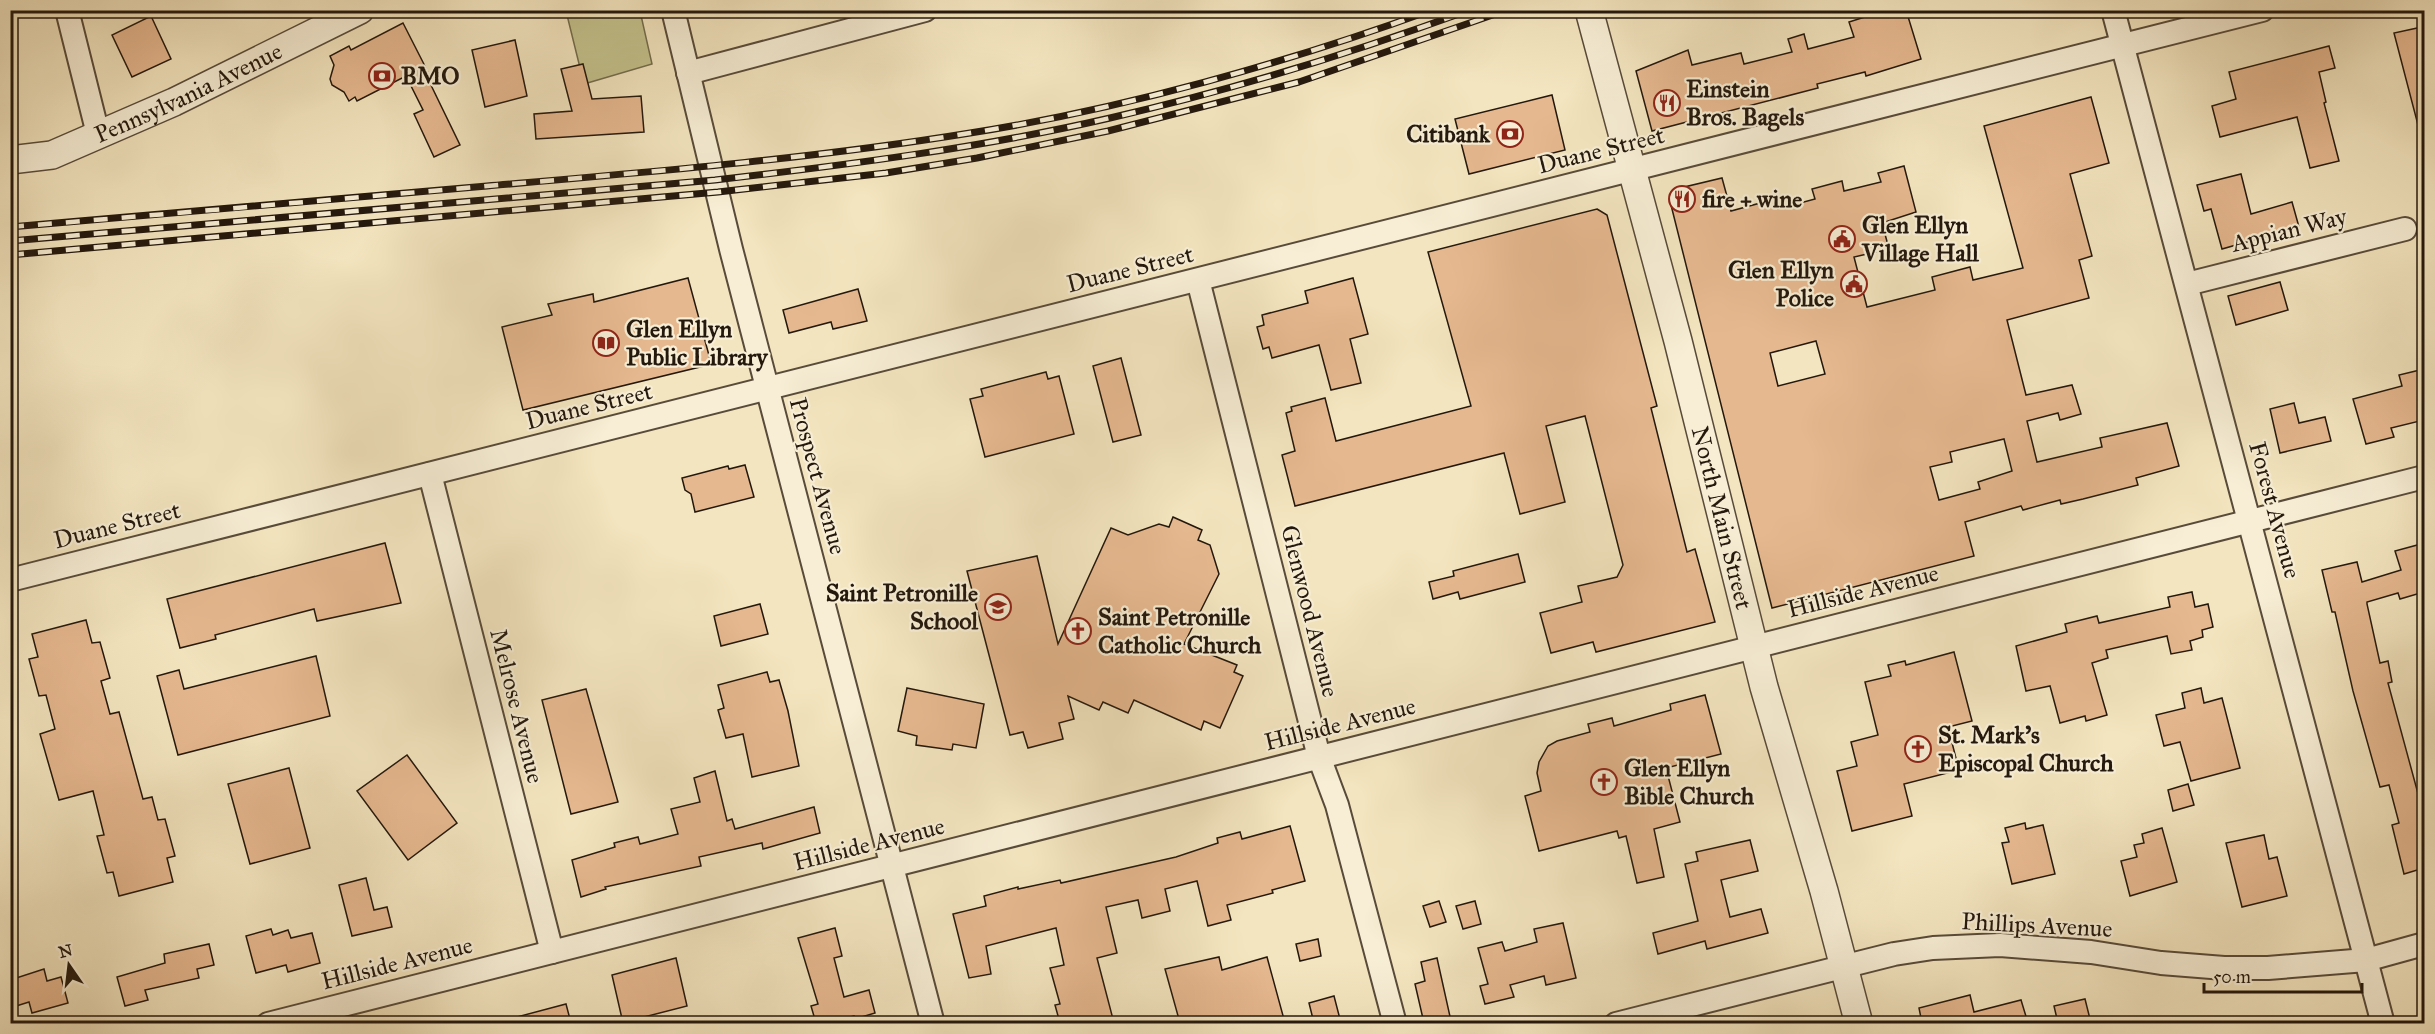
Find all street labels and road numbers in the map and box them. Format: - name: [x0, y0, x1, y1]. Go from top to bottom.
- street label: Pennsylvania Avenue: [90, 36, 287, 150]
- street label: Duane Street: [1534, 120, 1668, 180]
- street label: Appian Way: [2227, 201, 2350, 259]
- street label: Duane Street: [1063, 239, 1197, 299]
- street label: Duane Street: [522, 376, 656, 436]
- street label: Prospect Avenue: [783, 394, 853, 558]
- street label: North Main Street: [1685, 423, 1759, 613]
- street label: Forest Avenue: [2242, 438, 2308, 582]
- street label: Duane Street: [50, 495, 184, 555]
- street label: Glenwood Avenue: [1274, 522, 1346, 700]
- street label: Hillside Avenue: [1784, 558, 1942, 624]
- street label: Melrose Avenue: [483, 626, 551, 786]
- street label: Hillside Avenue: [1261, 691, 1419, 757]
- street label: Hillside Avenue: [790, 811, 948, 877]
- street label: Phillips Avenue: [1961, 906, 2113, 944]
- street label: Hillside Avenue: [318, 930, 476, 996]

